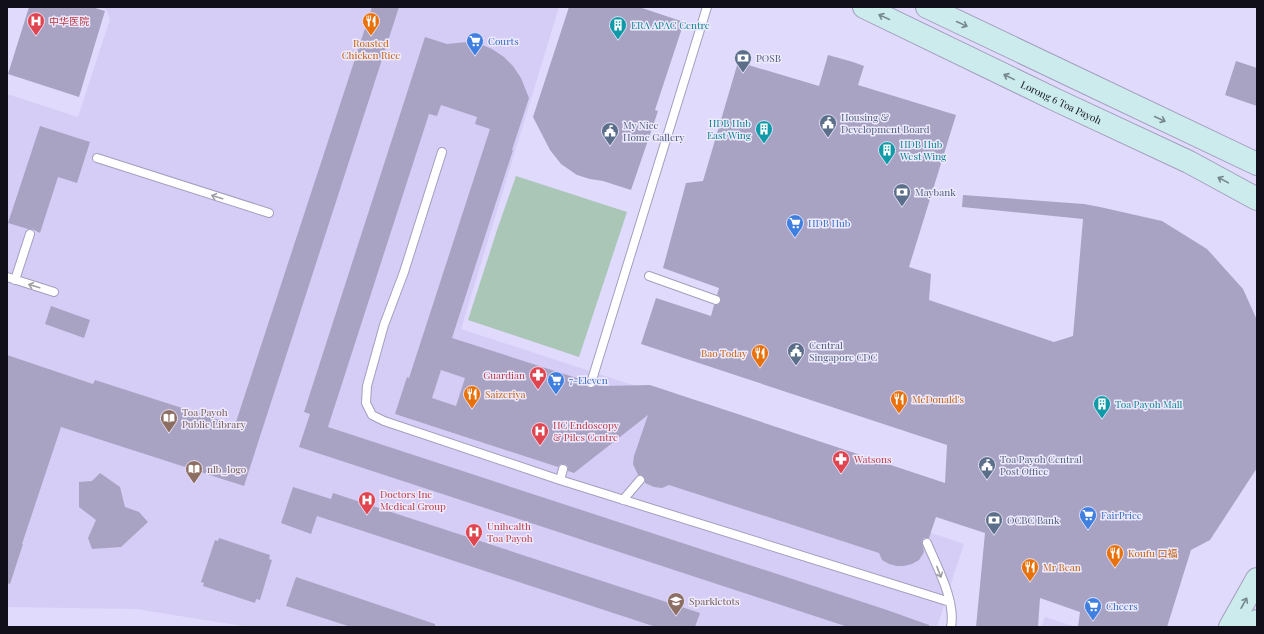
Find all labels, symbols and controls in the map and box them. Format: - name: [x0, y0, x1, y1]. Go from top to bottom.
- hospital icon: 中华医院: [26, 11, 46, 36]
- restaurant icon: Roasted Chicken Rice: [361, 11, 381, 36]
- one-way arrow: [879, 13, 891, 20]
- place label: 中华医院: [49, 14, 89, 28]
- building icon: ERA APAC Centre: [608, 15, 628, 40]
- place label: ERA APAC Centre: [631, 18, 710, 32]
- one-way arrow: [956, 21, 968, 28]
- supermarket icon: Courts: [465, 31, 485, 56]
- place label: Courts: [488, 34, 519, 48]
- place label: Roasted Chicken Rice: [342, 36, 400, 62]
- bank icon: POSB: [733, 48, 753, 73]
- place label: POSB: [756, 51, 781, 65]
- one-way arrow: [1003, 73, 1015, 80]
- street label: Lorong 6 Toa Payoh: [1019, 77, 1104, 127]
- place label: Housing & Development Board: [841, 110, 930, 136]
- public building icon: Housing & Development Board: [818, 113, 838, 138]
- place label: HDB Hub East Wing: [707, 116, 752, 142]
- one-way arrow: [1154, 116, 1166, 123]
- place label: My Nice Home Gallery: [623, 118, 684, 144]
- building icon: HDB Hub East Wing: [754, 119, 774, 144]
- public building icon: My Nice Home Gallery: [600, 121, 620, 146]
- place label: HDB Hub West Wing: [899, 137, 947, 163]
- building icon: HDB Hub West Wing: [877, 140, 897, 165]
- one-way arrow: [1217, 176, 1229, 184]
- bank icon: Maybank: [892, 182, 912, 207]
- place label: Maybank: [915, 185, 956, 199]
- one-way arrow: [211, 193, 224, 200]
- supermarket icon: HDB Hub: [785, 213, 805, 238]
- place label: HDB Hub: [808, 216, 851, 230]
- one-way arrow: [28, 282, 41, 289]
- place label: Central Singapore CDC: [809, 338, 878, 364]
- public building icon: Central Singapore CDC: [786, 341, 806, 366]
- restaurant icon: Bao Today: [750, 343, 770, 368]
- place label: Bao Today: [701, 346, 747, 360]
- pharmacy icon: Guardian: [528, 365, 548, 390]
- place label: Guardian: [483, 368, 525, 382]
- supermarket icon: 7-Eleven: [546, 370, 566, 395]
- place label: 7-Eleven: [569, 373, 608, 387]
- restaurant icon: Saizeriya: [462, 384, 482, 409]
- place label: Saizeriya: [485, 387, 525, 401]
- restaurant icon: McDonald's: [889, 389, 909, 414]
- place label: McDonald's: [912, 392, 964, 406]
- building icon: Toa Payoh Mall: [1092, 394, 1112, 419]
- place label: Toa Payoh Mall: [1115, 397, 1183, 411]
- place label: Toa Payoh Public Library: [182, 405, 246, 431]
- library icon: Toa Payoh Public Library: [159, 408, 179, 433]
- place label: HC Endoscopy & Piles Centre: [553, 418, 619, 444]
- hospital icon: HC Endoscopy & Piles Centre: [530, 421, 550, 446]
- pharmacy icon: Watsons: [831, 449, 851, 474]
- place label: Watsons: [853, 452, 891, 466]
- place label: Toa Payoh Central Post Office: [1000, 452, 1082, 478]
- public building icon: Toa Payoh Central Post Office: [977, 455, 997, 480]
- library icon: nlb_logo: [184, 459, 204, 484]
- place label: nlb_logo: [207, 462, 247, 476]
- place label: Doctors Inc Medical Group: [380, 487, 446, 513]
- hospital icon: Doctors Inc Medical Group: [357, 490, 377, 515]
- supermarket icon: FairPrice: [1078, 505, 1098, 530]
- place label: FairPrice: [1101, 508, 1142, 522]
- bank icon: OCBC Bank: [984, 510, 1004, 535]
- place label: OCBC Bank: [1007, 513, 1060, 527]
- place label: Unihealth Toa Payoh: [487, 519, 533, 545]
- hospital icon: Unihealth Toa Payoh: [464, 522, 484, 547]
- restaurant icon: Koufu 口福: [1105, 543, 1125, 568]
- place label: Koufu 口福: [1128, 546, 1177, 560]
- restaurant icon: Mr Bean: [1020, 557, 1040, 582]
- place label: Mr Bean: [1043, 560, 1081, 574]
- one-way arrow: [936, 566, 943, 578]
- school or university icon: Sparkletots: [666, 591, 686, 616]
- place label: Sparkletots: [689, 594, 740, 608]
- supermarket icon: Cheers: [1083, 596, 1103, 621]
- one-way arrow: [1240, 597, 1248, 609]
- place label: Cheers: [1106, 599, 1138, 613]

